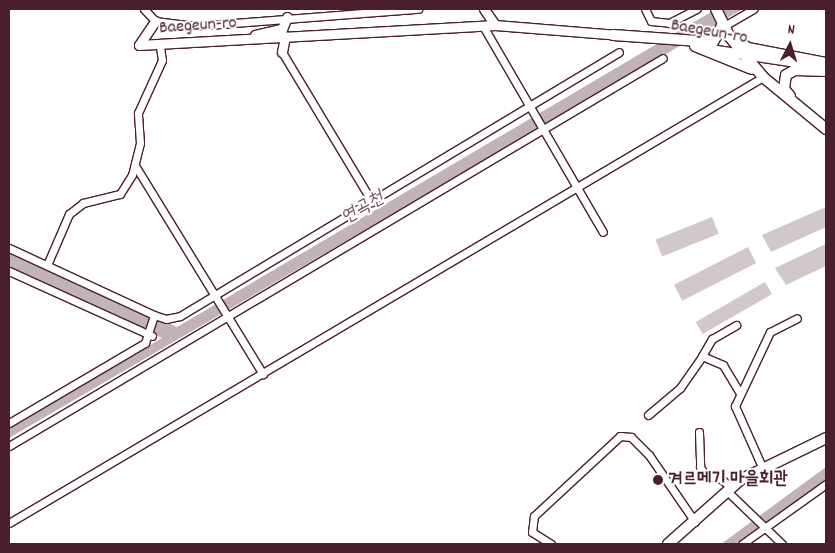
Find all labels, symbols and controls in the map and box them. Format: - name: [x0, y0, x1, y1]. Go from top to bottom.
- street label: Baegeun-ro: [159, 14, 237, 40]
- street label: Baegeun-ro: [669, 16, 749, 50]
- north arrow: [765, 20, 815, 70]
- text: N: [787, 20, 796, 40]
- water label: 연곡천: [337, 188, 389, 230]
- place label: 겨르메기 마을회관: [668, 469, 788, 491]
- marker: 겨르메기 마을회관: [652, 474, 664, 486]

